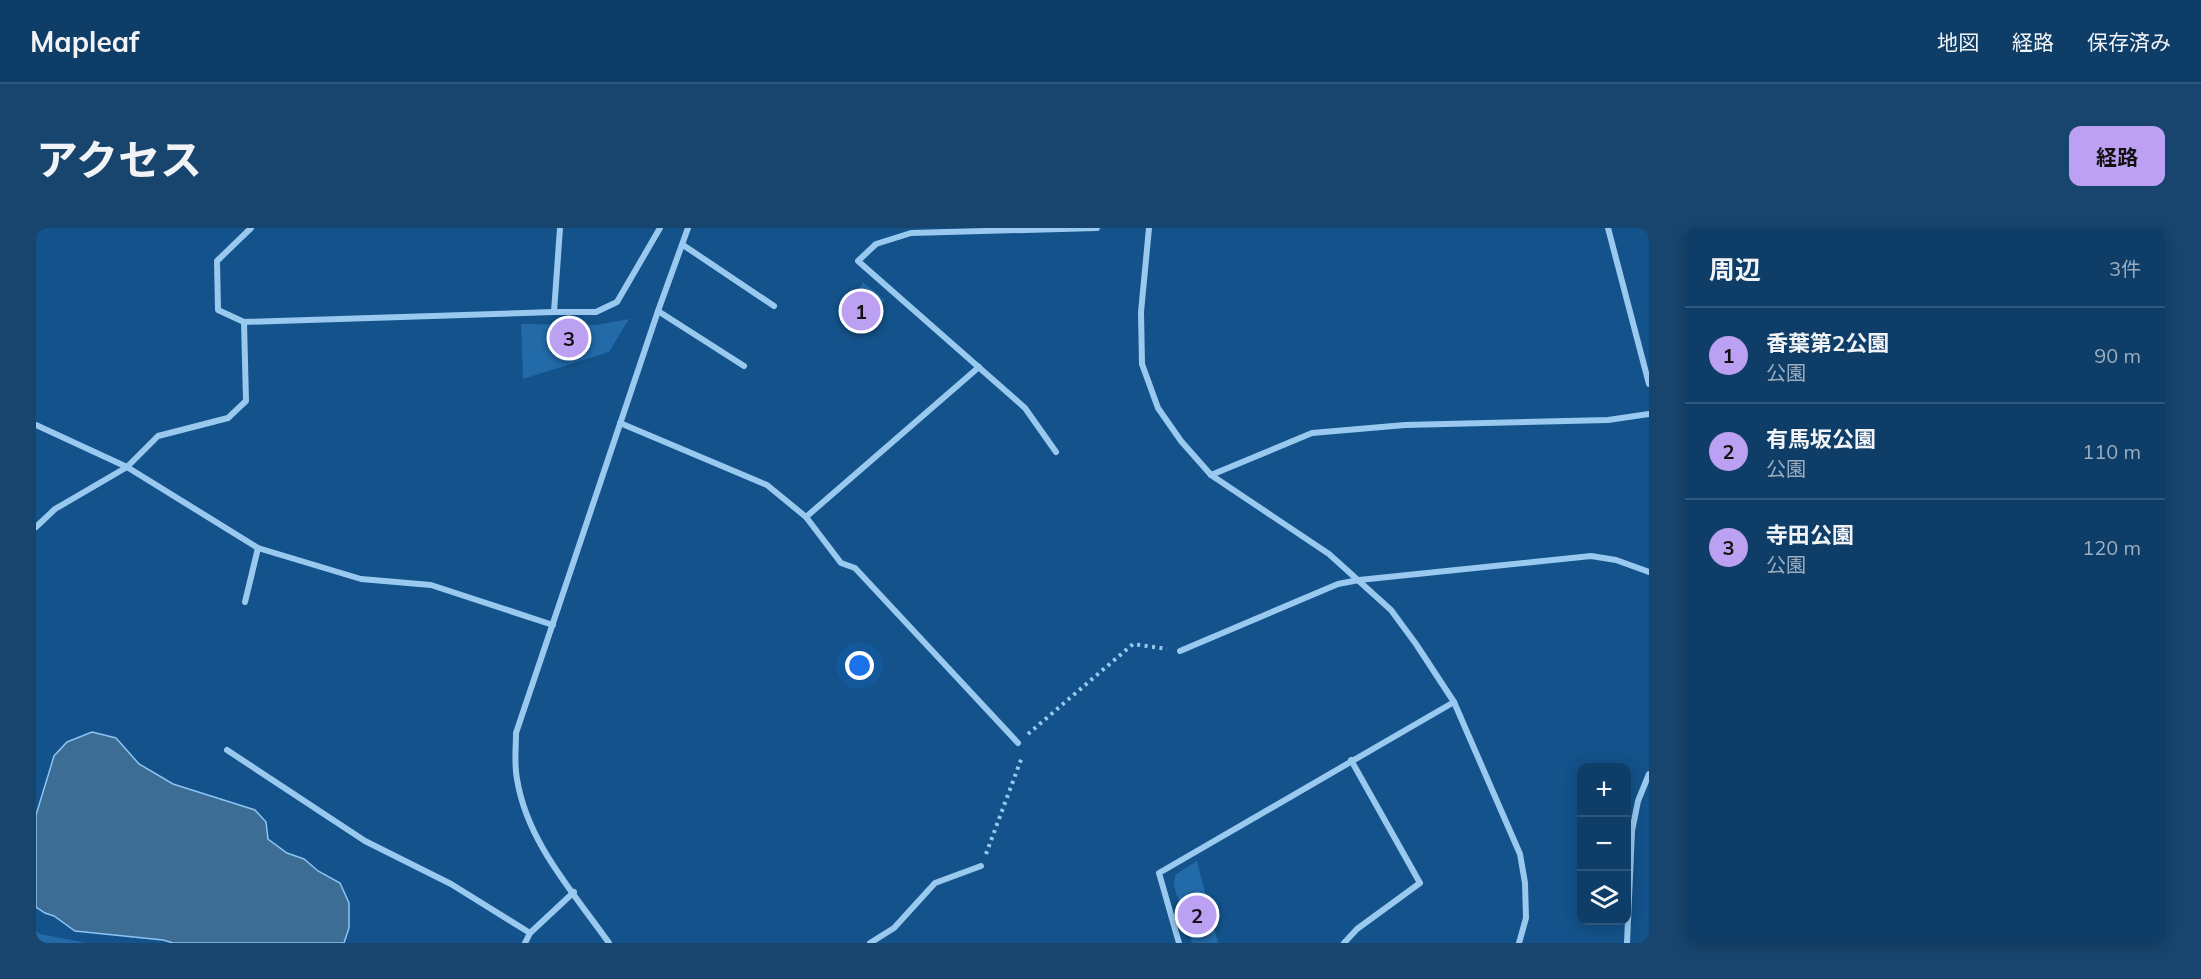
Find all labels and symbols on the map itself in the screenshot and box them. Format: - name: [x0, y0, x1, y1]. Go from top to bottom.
- pin: 1: [842, 288, 880, 334]
- pin: 3: [550, 316, 588, 360]
- your location: [845, 651, 874, 680]
- pin: 2: [1178, 892, 1216, 938]

